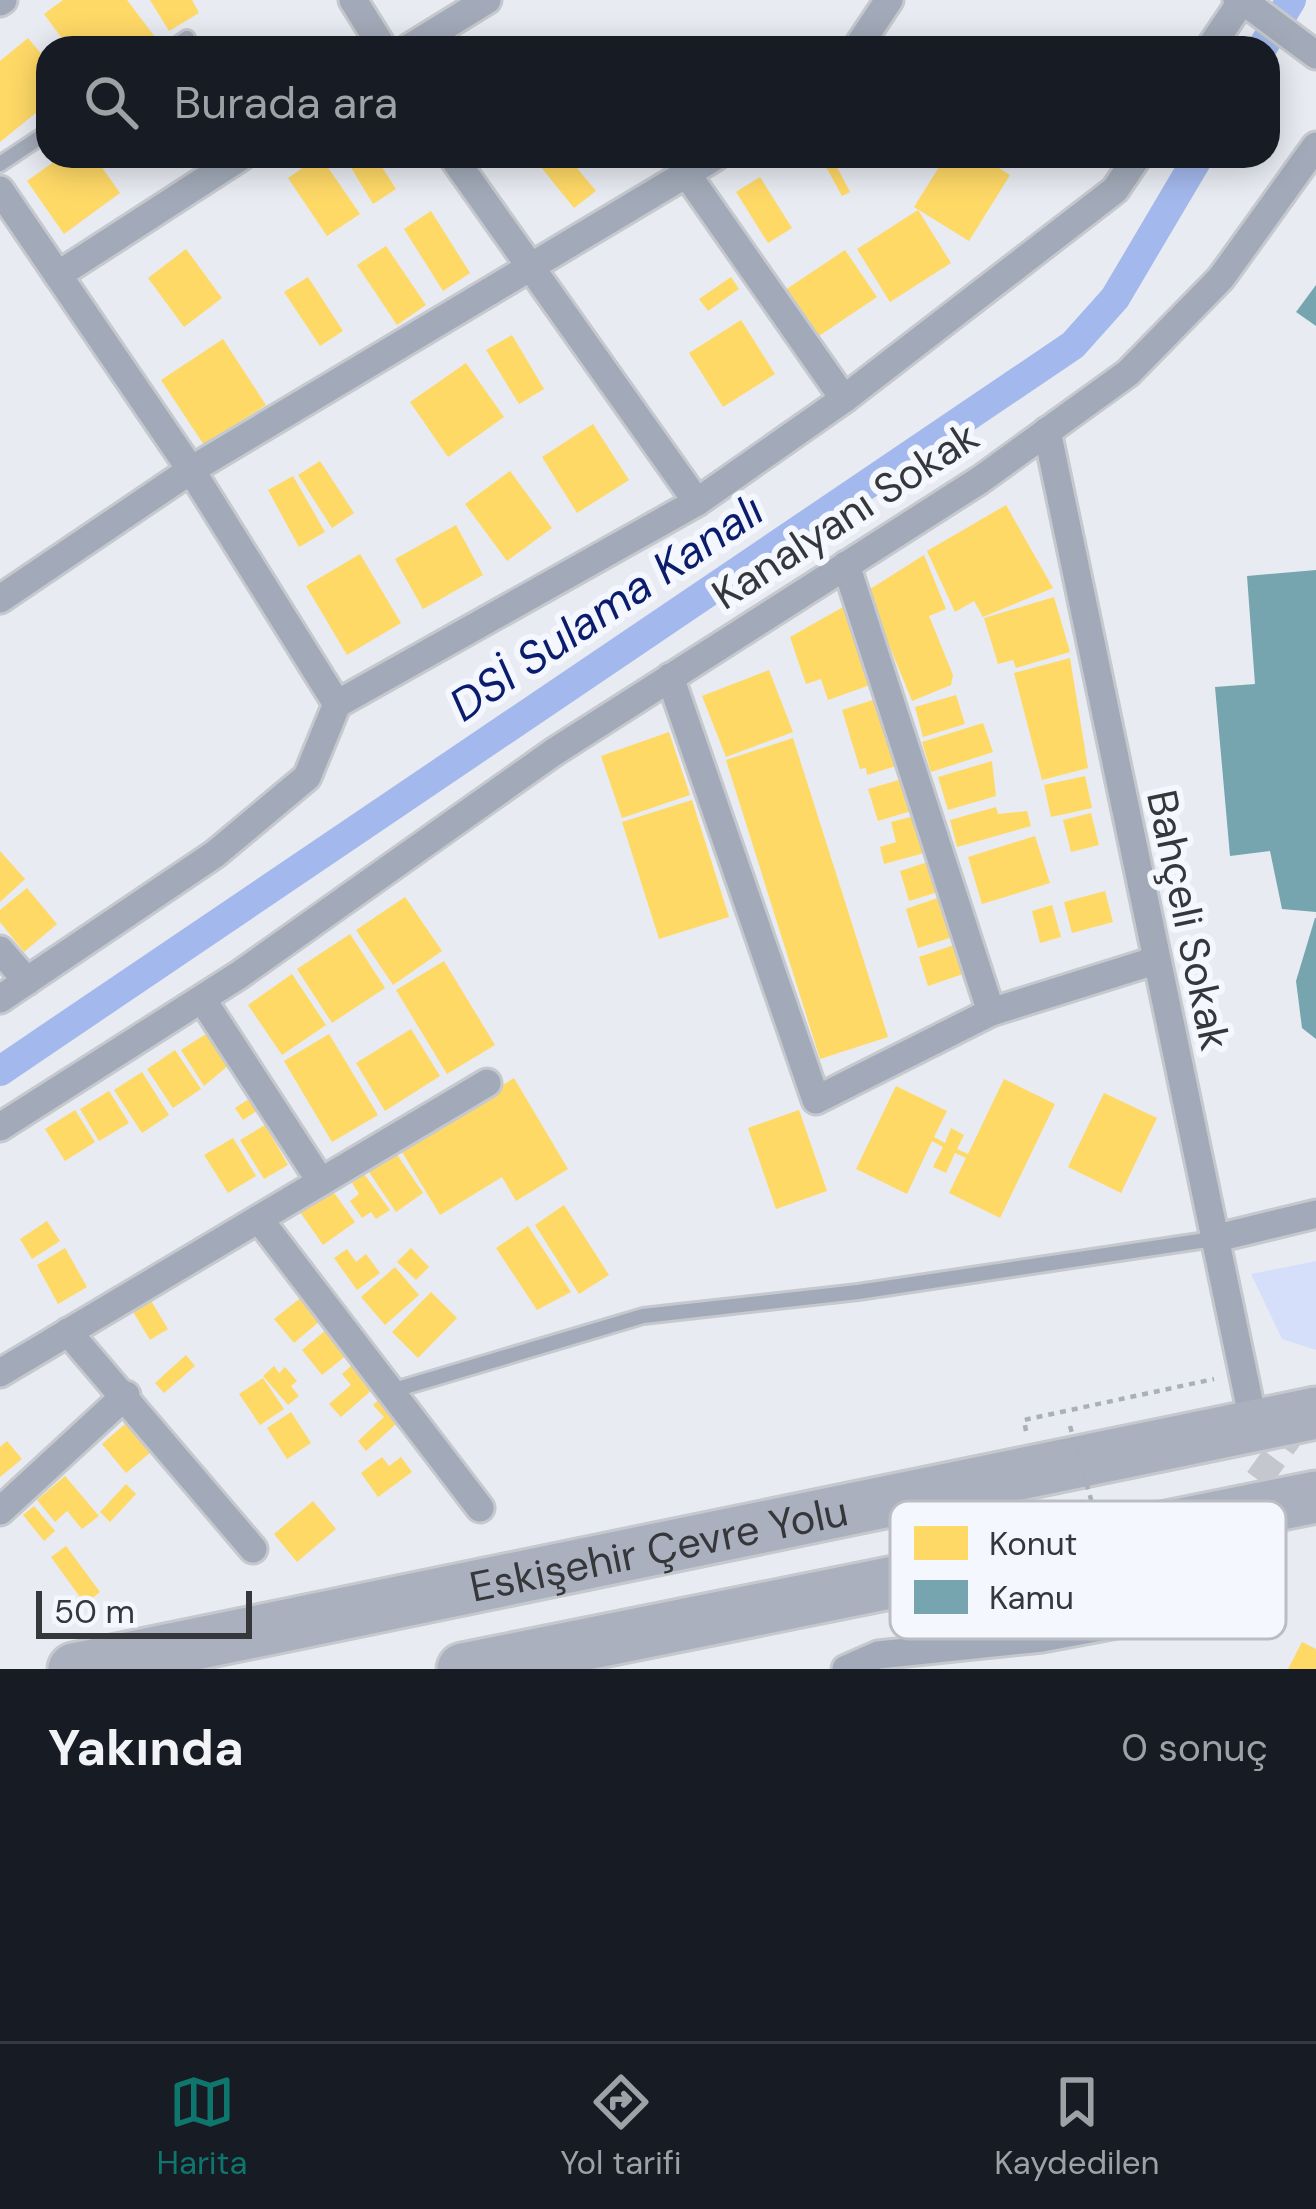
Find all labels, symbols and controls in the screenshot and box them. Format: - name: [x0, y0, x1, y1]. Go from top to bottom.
- search box: [36, 36, 1280, 168]
- icon: search: [78, 69, 144, 135]
- text: Burada ara: [174, 73, 398, 132]
- street label: Kanalyanı Sokak: [702, 409, 989, 622]
- water label: DSİ Sulama Kanalı: [438, 481, 775, 734]
- street label: Bahçeli Sokak: [1134, 785, 1243, 1055]
- street label: Eskişehir Çevre Yolu: [465, 1483, 853, 1615]
- legend: [890, 1501, 1286, 1639]
- text: Konut: [989, 1522, 1078, 1565]
- text: Kamu: [989, 1576, 1074, 1619]
- scale bar: [36, 1585, 252, 1638]
- text: 50 m: [54, 1590, 135, 1633]
- text: Yakında: [48, 1714, 244, 1781]
- text: 0 sonuç: [1121, 1722, 1268, 1773]
- tab: Harita: [156, 2069, 247, 2184]
- tab: Yol tarifi: [560, 2069, 681, 2184]
- tab: Kaydedilen: [994, 2069, 1160, 2184]

